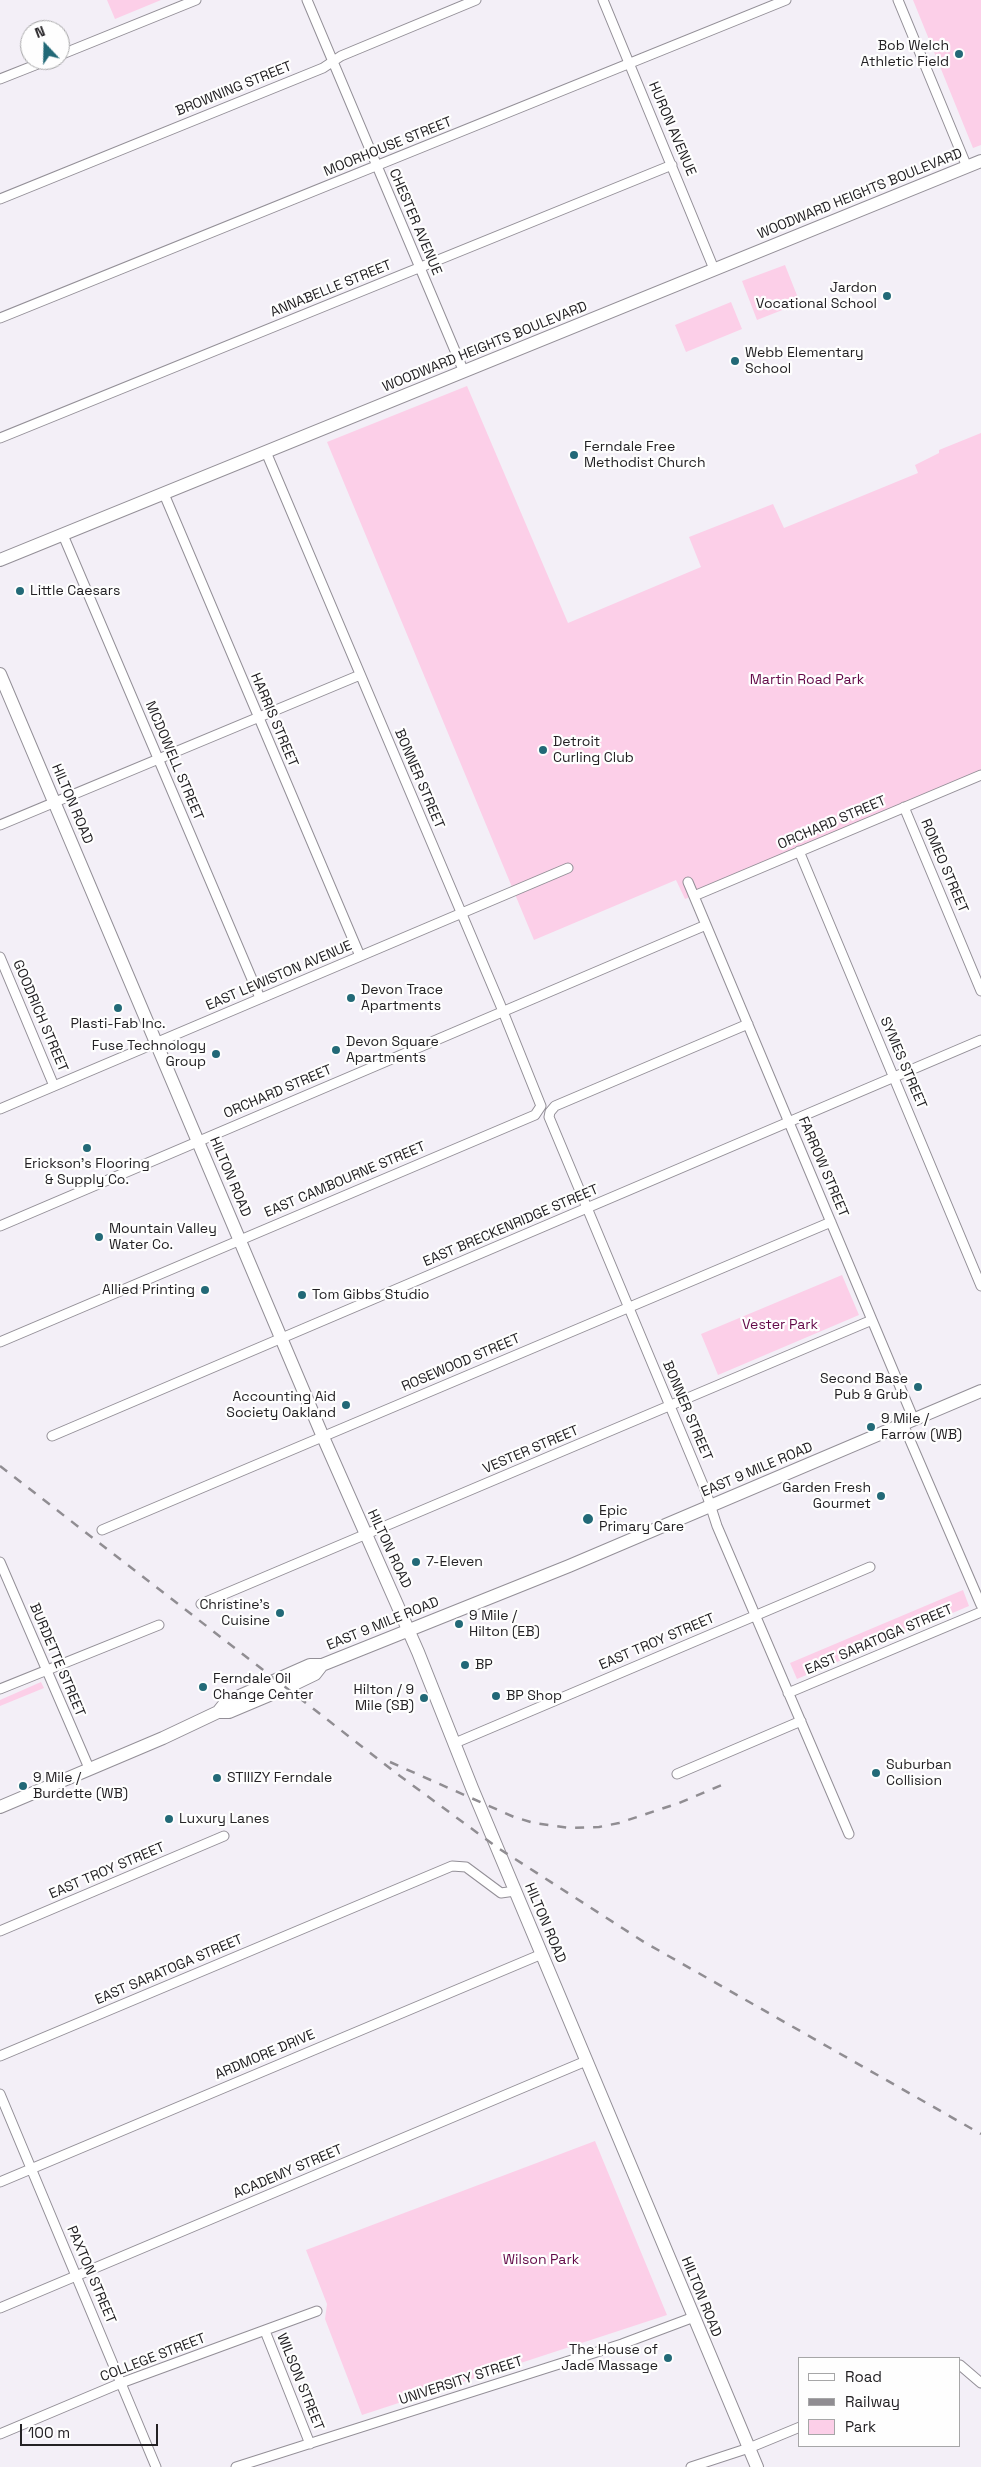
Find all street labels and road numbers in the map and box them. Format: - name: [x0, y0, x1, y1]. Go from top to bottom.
- street label: BROWNING STREET: [174, 58, 294, 120]
- street label: HURON AVENUE: [645, 79, 699, 179]
- street label: MOORHOUSE STREET: [321, 114, 455, 180]
- street label: WOODWARD HEIGHTS BOULEVARD: [755, 145, 965, 243]
- street label: CHESTER AVENUE: [385, 166, 445, 278]
- street label: ANNABELLE STREET: [268, 257, 394, 321]
- street label: WOODWARD HEIGHTS BOULEVARD: [380, 298, 590, 396]
- street label: HARRIS STREET: [247, 670, 301, 770]
- street label: MCDOWELL STREET: [141, 699, 207, 823]
- street label: BONNER STREET: [390, 727, 448, 831]
- street label: HILTON ROAD: [48, 761, 96, 847]
- street label: ORCHARD STREET: [775, 793, 889, 853]
- street label: ROMEO STREET: [917, 817, 971, 915]
- street label: EAST LEWISTON AVENUE: [203, 938, 355, 1014]
- street label: GOODRICH STREET: [9, 957, 71, 1075]
- street label: SYMES STREET: [876, 1015, 930, 1111]
- street label: ORCHARD STREET: [221, 1062, 335, 1122]
- street label: FARROW STREET: [794, 1114, 852, 1220]
- street label: HILTON ROAD: [206, 1134, 254, 1220]
- street label: EAST CAMBOURNE STREET: [262, 1138, 428, 1222]
- street label: EAST BRECKENRIDGE STREET: [421, 1181, 601, 1271]
- street label: ROSEWOOD STREET: [399, 1330, 523, 1396]
- street label: BONNER STREET: [658, 1359, 716, 1463]
- street label: VESTER STREET: [481, 1422, 581, 1478]
- street label: EAST 9 MILE ROAD: [699, 1439, 815, 1501]
- street label: HILTON ROAD: [363, 1507, 415, 1591]
- street label: EAST 9 MILE ROAD: [324, 1594, 442, 1654]
- street label: BURDETTE STREET: [25, 1601, 89, 1719]
- street label: EAST SARATOGA STREET: [803, 1601, 955, 1679]
- street label: EAST TROY STREET: [597, 1610, 717, 1674]
- street label: EAST TROY STREET: [47, 1839, 167, 1903]
- street label: HILTON ROAD: [521, 1880, 569, 1966]
- street label: EAST SARATOGA STREET: [93, 1931, 245, 2009]
- street label: ARDMORE DRIVE: [213, 2026, 317, 2084]
- street label: ACADEMY STREET: [231, 2141, 345, 2203]
- street label: PAXTON STREET: [63, 2224, 119, 2326]
- street label: HILTON ROAD: [677, 2254, 725, 2340]
- street label: COLLEGE STREET: [98, 2330, 208, 2386]
- street label: WILSON STREET: [273, 2331, 327, 2433]
- street label: UNIVERSITY STREET: [397, 2353, 525, 2409]

